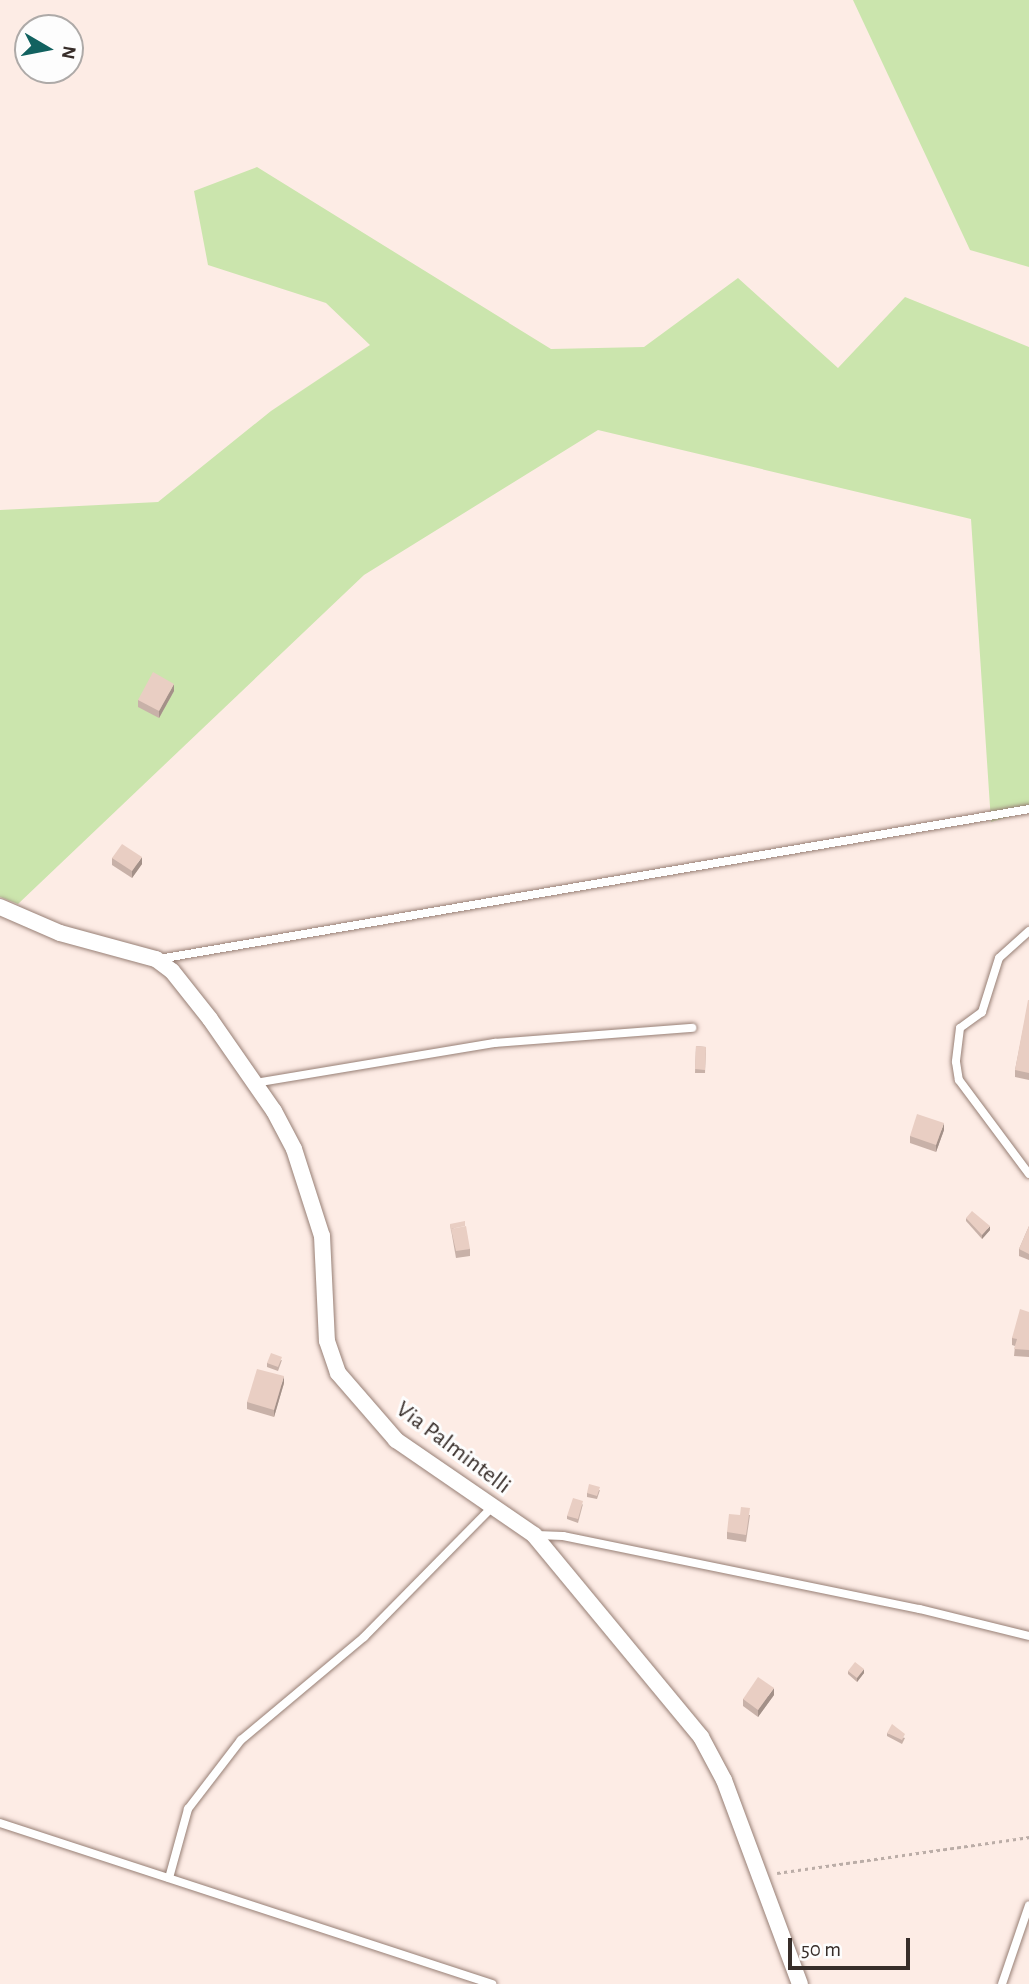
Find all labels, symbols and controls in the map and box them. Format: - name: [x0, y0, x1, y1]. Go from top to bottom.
- north arrow: [14, 14, 84, 84]
- text: N: [58, 44, 79, 61]
- street label: Via Palmintelli: [390, 1395, 516, 1501]
- scale bar: [791, 1924, 914, 1968]
- text: 50 m: [801, 1939, 841, 1960]

